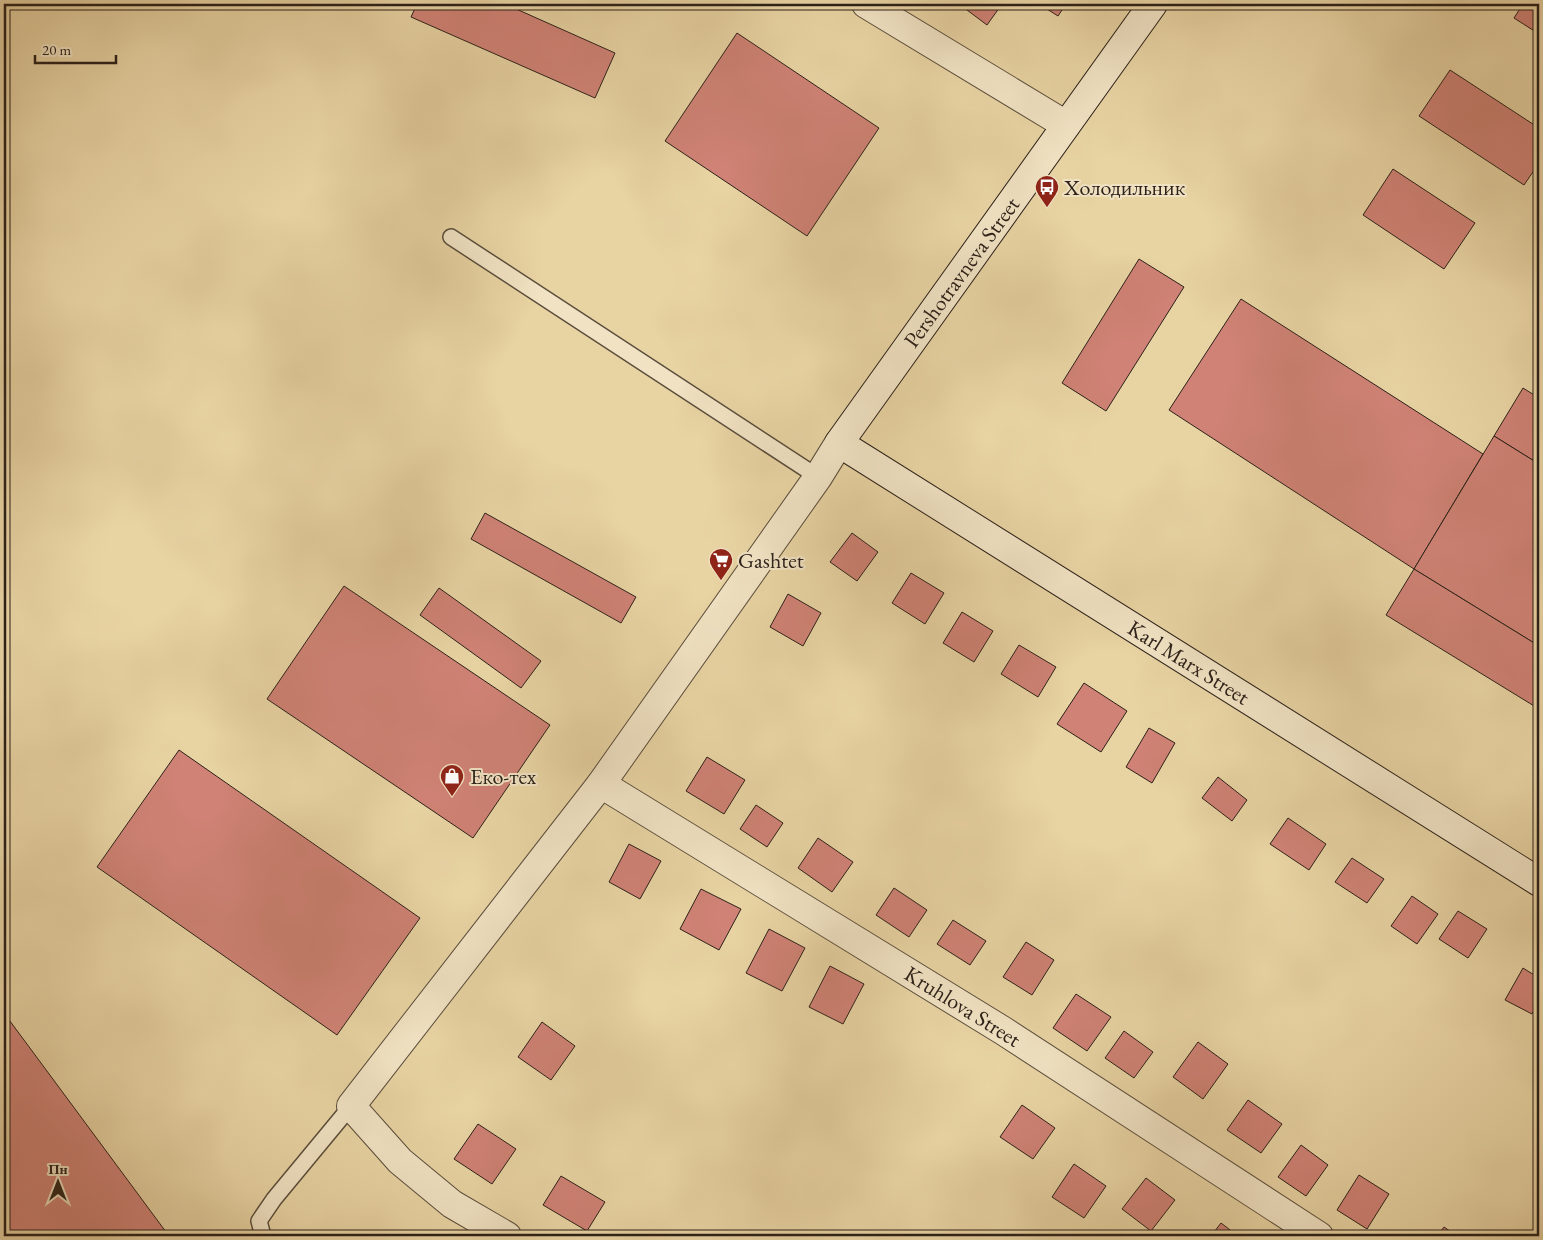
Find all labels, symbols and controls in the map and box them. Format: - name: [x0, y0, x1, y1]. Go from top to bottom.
- scale bar: [35, 32, 116, 64]
- text: 20 m: [42, 40, 71, 59]
- place label: Холодильник: [1063, 173, 1186, 202]
- bus stop icon: Холодильник: [1034, 174, 1060, 208]
- street label: Pershotravneva Street: [897, 191, 1026, 353]
- place label: Gashtet: [738, 546, 804, 575]
- supermarket icon: Gashtet: [708, 547, 734, 581]
- street label: Karl Marx Street: [1122, 613, 1255, 711]
- place label: Еко-тех: [470, 762, 537, 791]
- shop icon: Еко-тех: [439, 763, 465, 797]
- street label: Kruhlova Street: [899, 959, 1026, 1054]
- north arrow: [32, 1158, 82, 1208]
- text: Пн: [48, 1160, 68, 1178]

